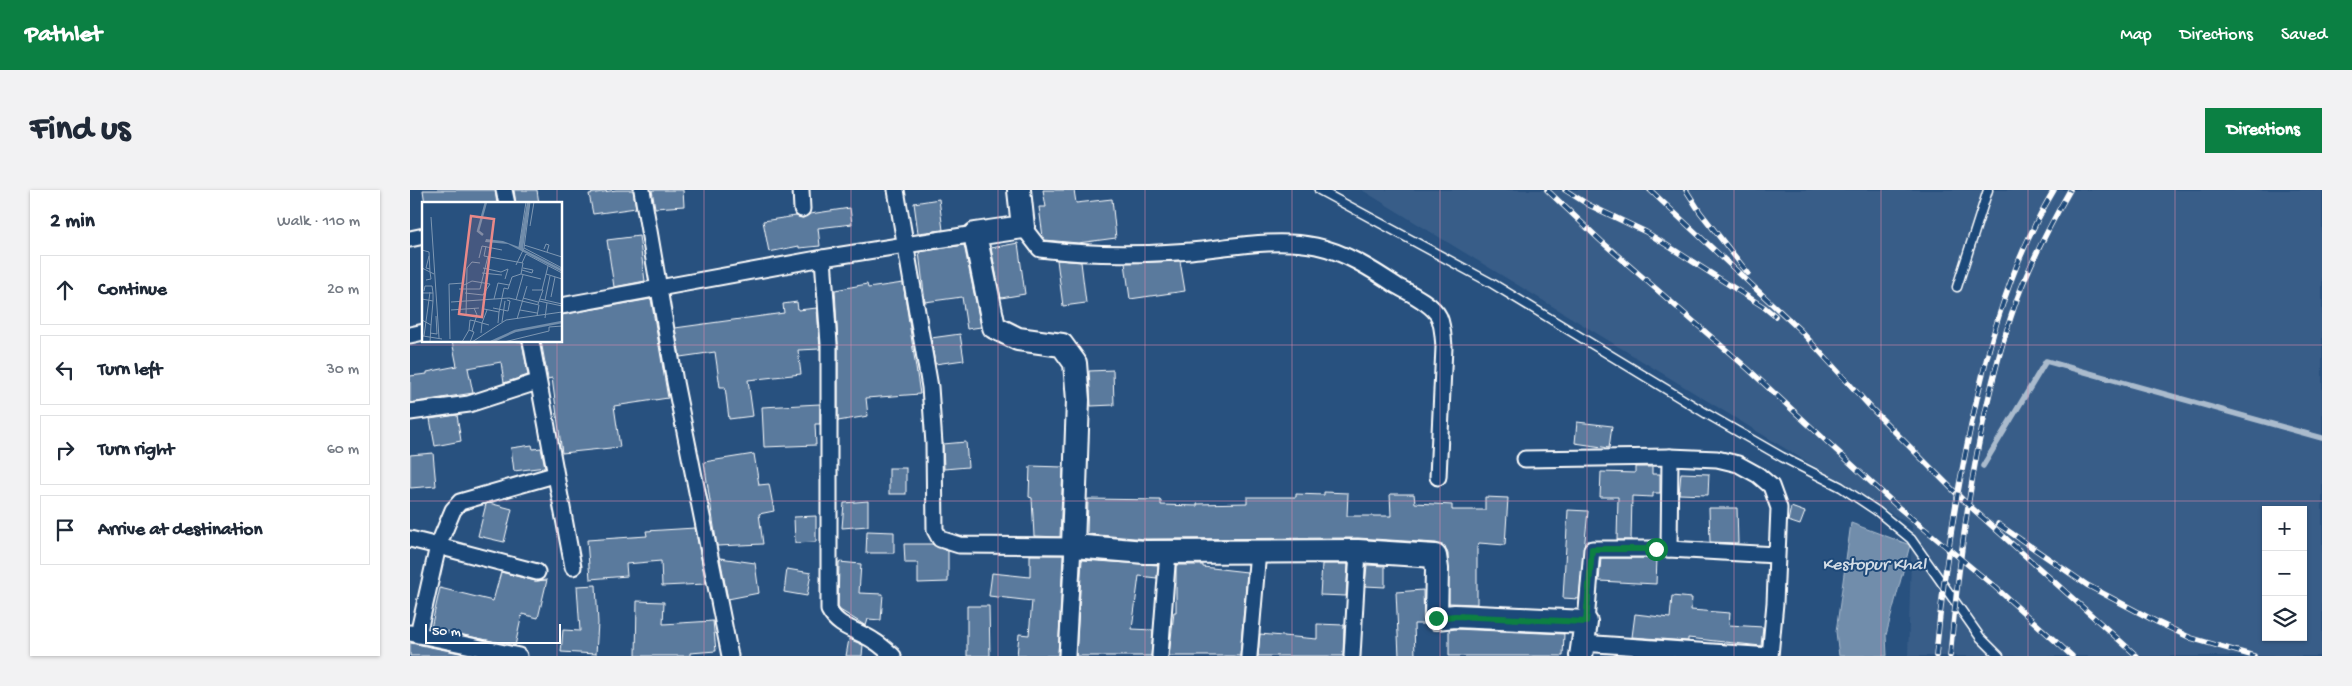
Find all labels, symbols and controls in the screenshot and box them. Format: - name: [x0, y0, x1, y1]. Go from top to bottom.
- text: Pathlet: [25, 21, 102, 50]
- text: Map: [2120, 25, 2152, 46]
- text: Directions: [2180, 25, 2253, 46]
- text: Saved: [2281, 25, 2327, 46]
- button: Directions: [2205, 108, 2322, 153]
- text: Find us: [30, 110, 130, 151]
- inset map: [422, 202, 562, 342]
- text: 2 min: [50, 210, 95, 235]
- text: Walk · 110 m: [277, 213, 360, 232]
- icon: ahead: [51, 276, 79, 304]
- text: Continue: [98, 279, 167, 302]
- text: 20 m: [327, 281, 359, 300]
- icon: left: [51, 356, 79, 384]
- text: Turn left: [98, 359, 162, 382]
- text: 30 m: [326, 361, 359, 380]
- icon: right: [51, 436, 79, 464]
- text: Turn right: [98, 439, 174, 462]
- text: 60 m: [327, 441, 359, 460]
- map controls: [2262, 506, 2307, 641]
- button: +: [2262, 506, 2307, 551]
- icon: arrive: [51, 516, 79, 544]
- text: Arrive at destination: [98, 519, 262, 542]
- route start: [1645, 538, 1668, 561]
- button: −: [2262, 551, 2307, 596]
- water label: Kestopur Khal: [1822, 555, 1927, 576]
- button: layers: [2262, 596, 2307, 641]
- route end: [1425, 607, 1448, 630]
- scale bar: [425, 621, 561, 644]
- text: 50 m: [432, 624, 461, 641]

